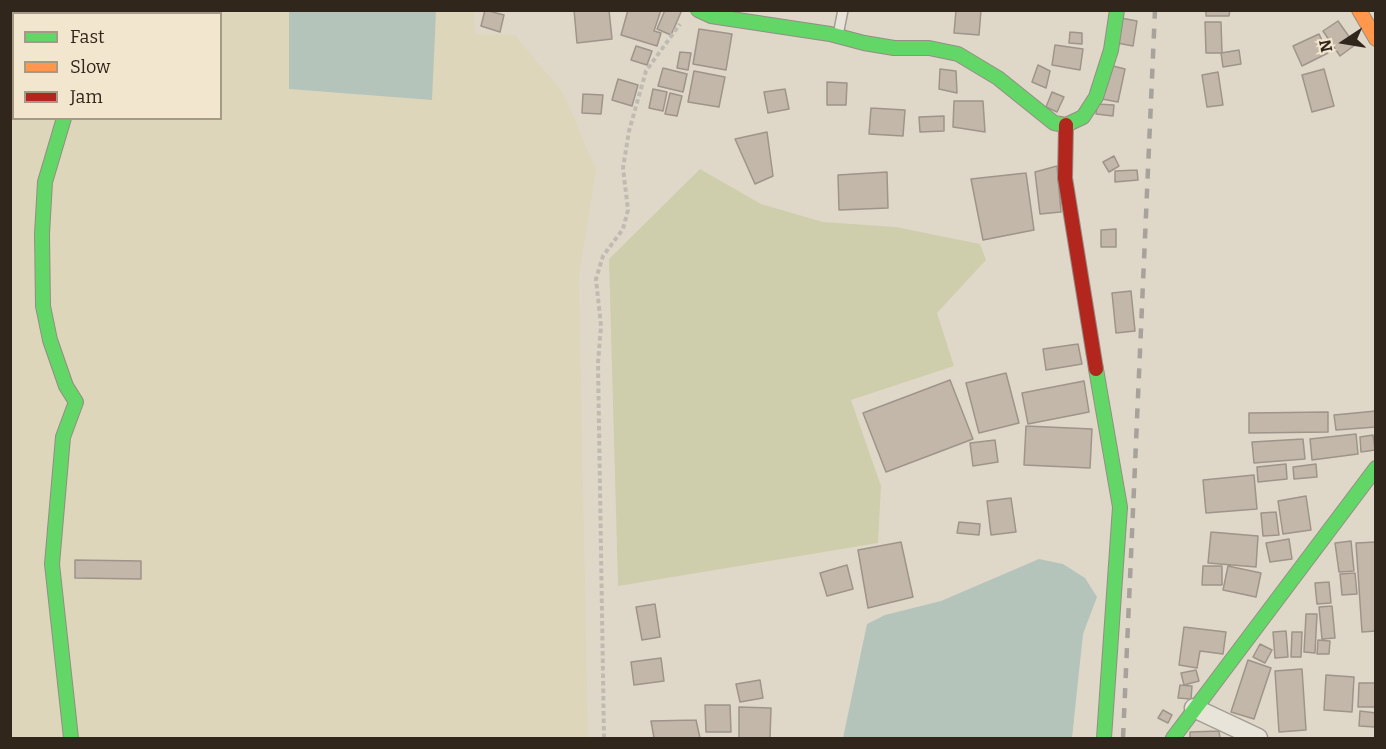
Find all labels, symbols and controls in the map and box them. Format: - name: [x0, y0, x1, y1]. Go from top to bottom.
- legend: [12, 12, 222, 120]
- north arrow: [1314, 12, 1374, 72]
- text: Fast: [70, 26, 105, 48]
- text: N: [1315, 38, 1336, 54]
- text: Slow: [70, 56, 110, 78]
- text: Jam: [70, 86, 103, 108]

